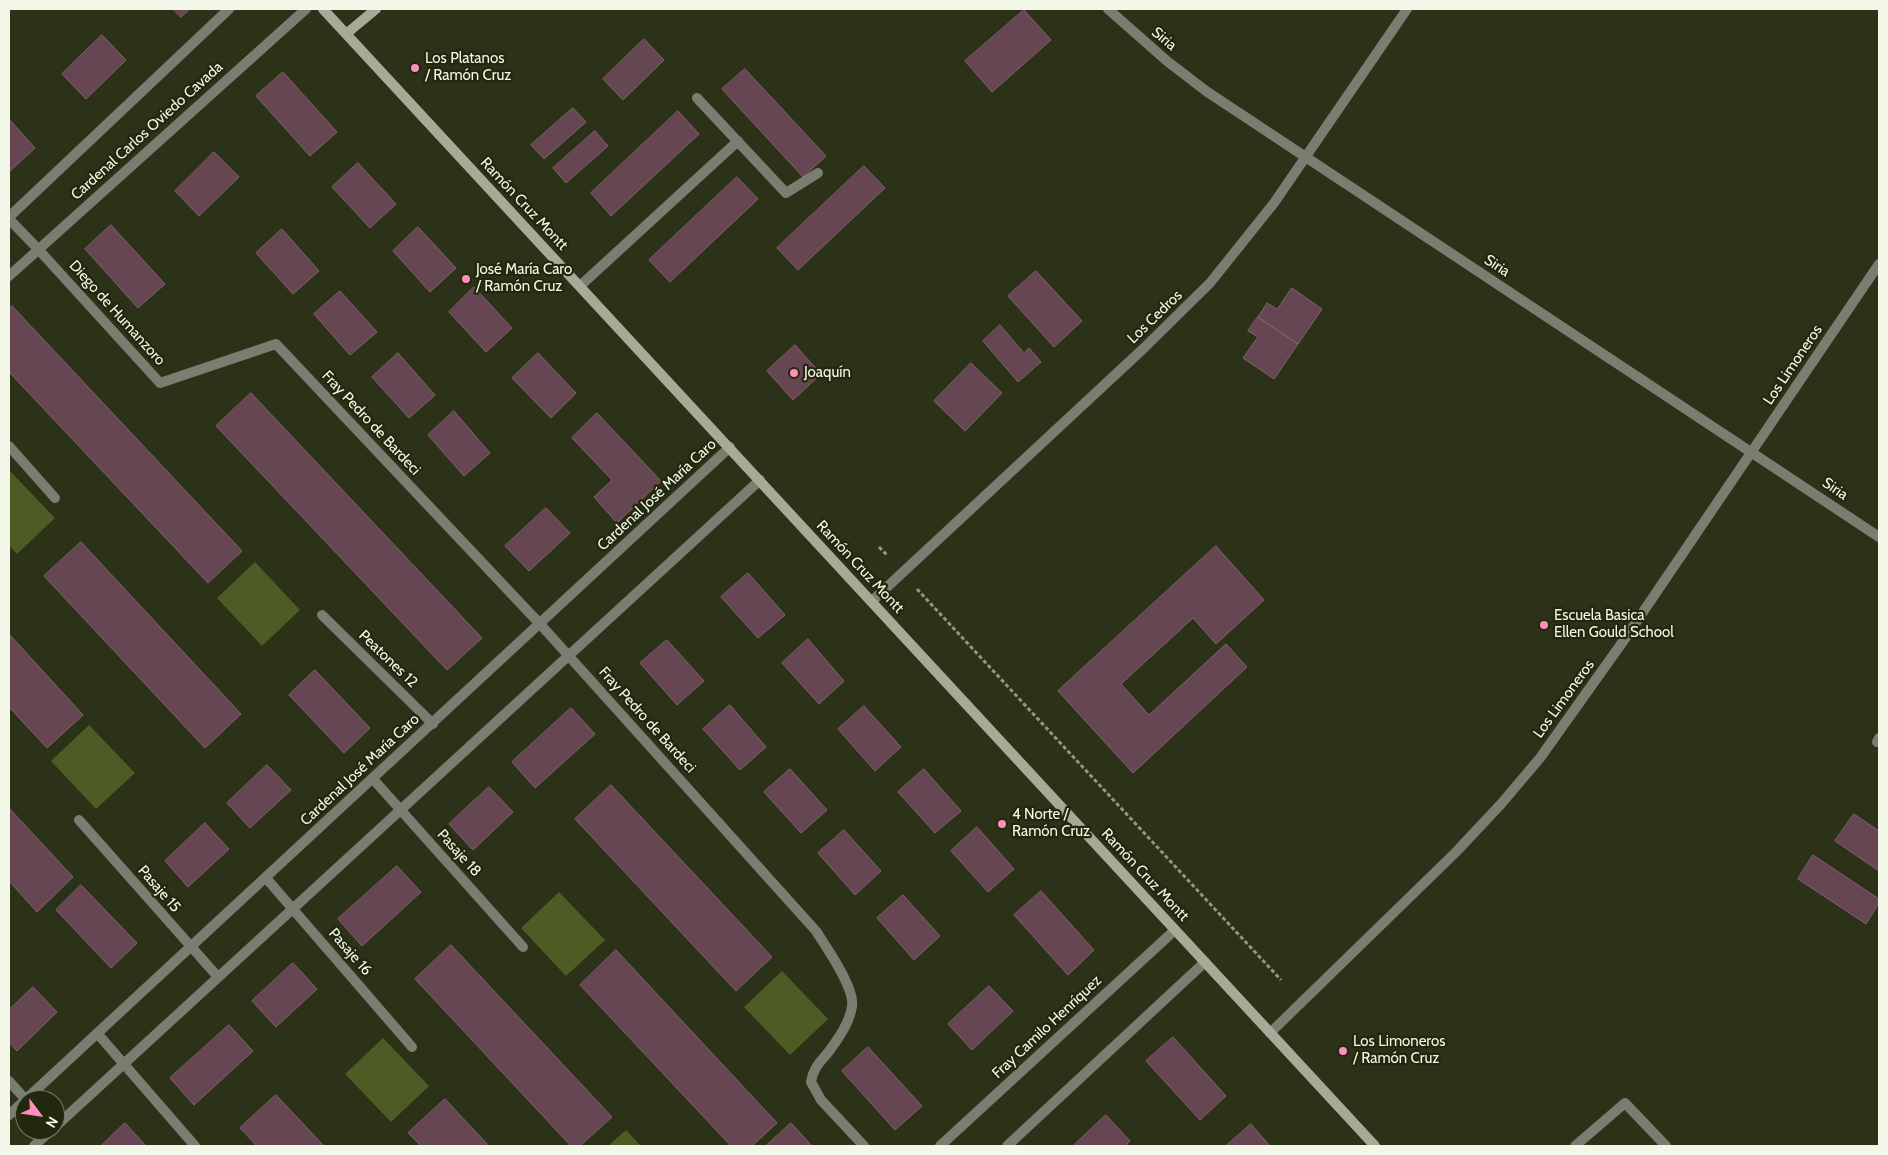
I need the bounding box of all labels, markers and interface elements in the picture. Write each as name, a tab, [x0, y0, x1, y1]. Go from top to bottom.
street label: Siria	[1148, 23, 1180, 55]
place label: Los Platanos / Ramón Cruz	[425, 50, 511, 85]
street label: Cardenal Carlos Oviedo Cavada	[67, 58, 227, 204]
marker: Los Platanos / Ramón Cruz	[409, 62, 421, 74]
street label: Ramón Cruz Montt	[476, 154, 572, 254]
street label: Siria	[1481, 251, 1513, 281]
street label: Diego de Humanzoro	[65, 257, 169, 369]
place label: José María Caro / Ramón Cruz	[476, 261, 572, 296]
marker: José María Caro / Ramón Cruz	[460, 273, 472, 285]
street label: Los Cedros	[1124, 286, 1186, 348]
street label: Los Limoneros	[1760, 322, 1826, 408]
place label: Joaquín	[804, 364, 851, 382]
street label: Fray Pedro de Bardeci	[318, 367, 424, 479]
marker: Joaquín	[788, 367, 800, 379]
street label: Cardenal José María Caro	[594, 435, 720, 555]
street label: Siria	[1819, 474, 1851, 504]
street label: Ramón Cruz Montt	[812, 517, 908, 617]
place label: Escuela Basica Ellen Gould School	[1554, 607, 1674, 642]
marker: Escuela Basica Ellen Gould School	[1538, 619, 1550, 631]
street label: Peatones 12	[355, 627, 421, 691]
street label: Los Limoneros	[1530, 656, 1598, 742]
street label: Fray Pedro de Bardeci	[595, 663, 699, 777]
street label: Cardenal José María Caro	[297, 710, 423, 830]
place label: 4 Norte / Ramón Cruz	[1012, 806, 1090, 841]
marker: 4 Norte / Ramón Cruz	[996, 818, 1008, 830]
street label: Ramón Cruz Montt	[1097, 825, 1193, 925]
street label: Pasaje 18	[433, 826, 485, 880]
street label: Pasaje 15	[134, 862, 184, 916]
street label: Pasaje 16	[325, 925, 375, 979]
street label: Fray Camilo Henríquez	[989, 972, 1105, 1082]
place label: Los Limoneros / Ramón Cruz	[1353, 1033, 1445, 1068]
marker: Los Limoneros / Ramón Cruz	[1337, 1045, 1349, 1057]
north arrow	[15, 1090, 65, 1140]
text: N	[42, 1113, 62, 1131]

